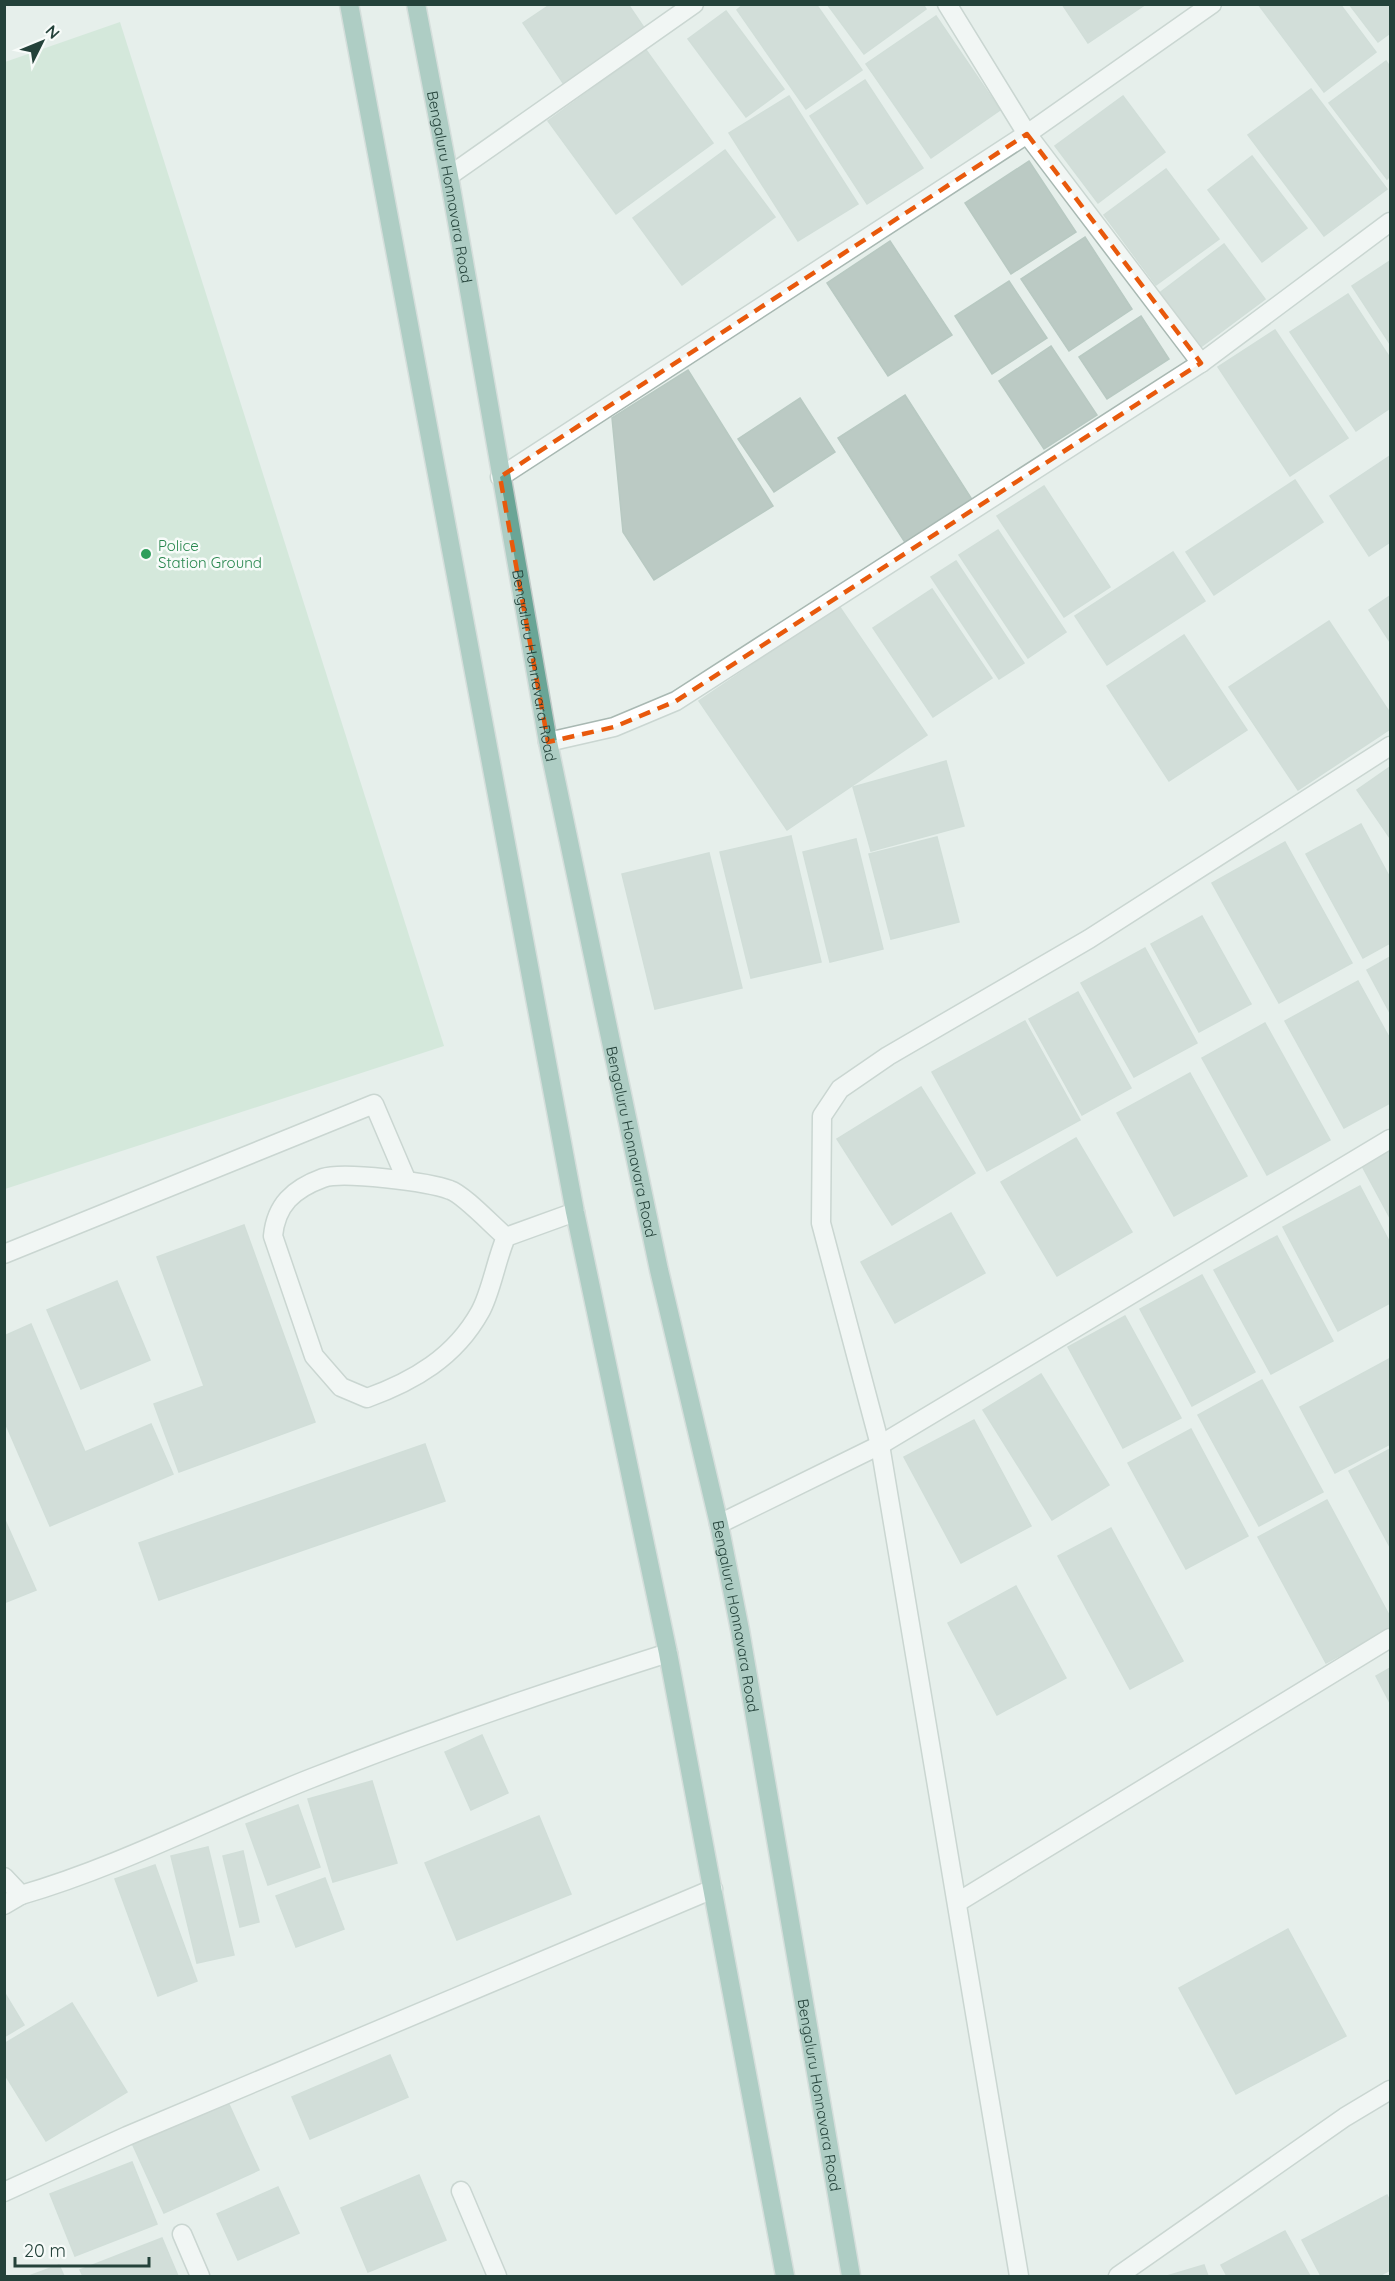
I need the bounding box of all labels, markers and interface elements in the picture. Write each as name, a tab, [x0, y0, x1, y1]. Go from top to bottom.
north arrow	[12, 12, 72, 72]
text: N	[42, 21, 64, 43]
street label: Bengaluru Honnavara Road	[423, 89, 477, 284]
place label: Police Station Ground	[158, 536, 262, 572]
marker: Police Station Ground	[139, 547, 153, 561]
street label: Bengaluru Honnavara Road	[508, 568, 561, 763]
street label: Bengaluru Honnavara Road	[603, 1044, 661, 1239]
street label: Bengaluru Honnavara Road	[709, 1519, 763, 1714]
street label: Bengaluru Honnavara Road	[794, 1997, 846, 2193]
scale bar	[15, 2230, 148, 2268]
text: 20 m	[24, 2239, 66, 2262]

